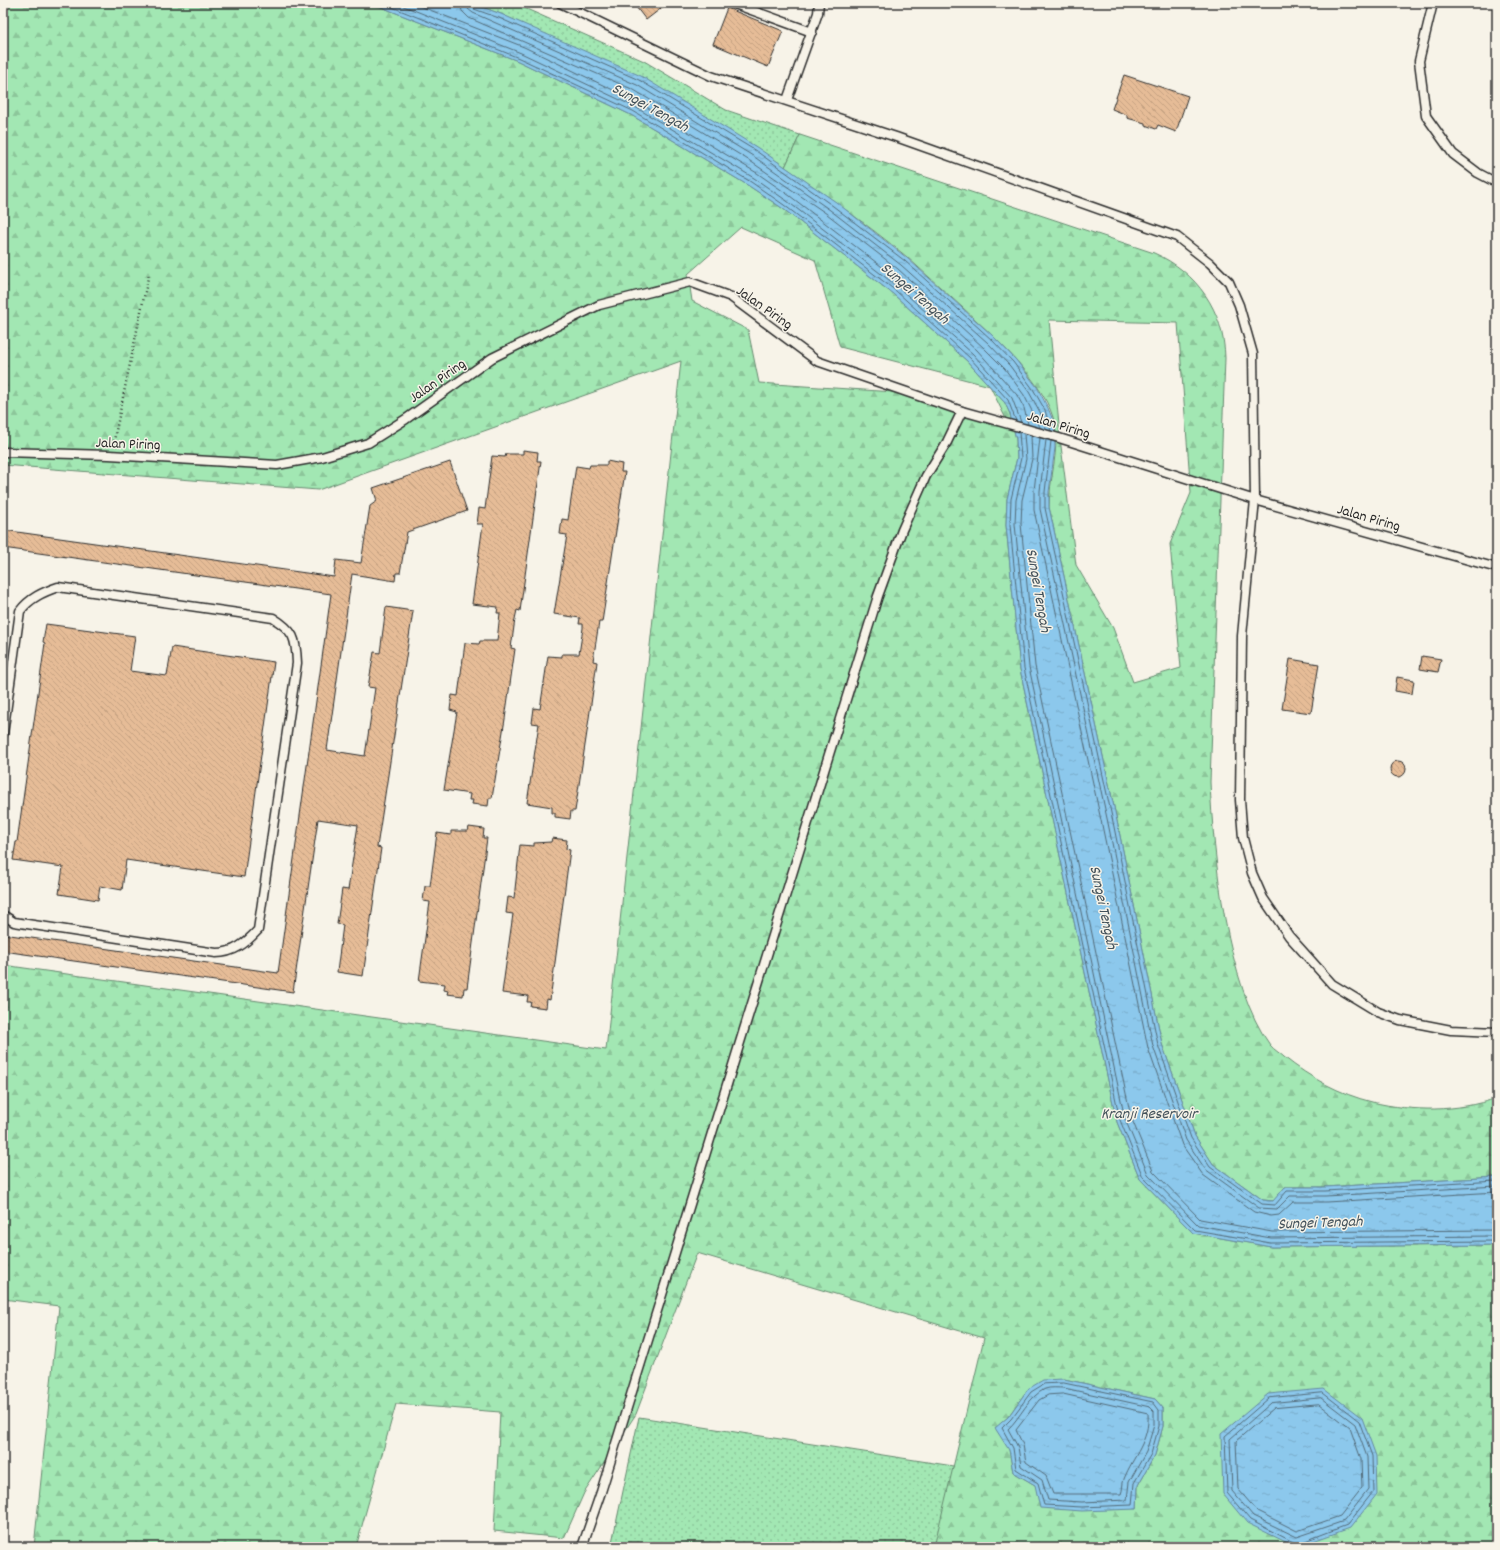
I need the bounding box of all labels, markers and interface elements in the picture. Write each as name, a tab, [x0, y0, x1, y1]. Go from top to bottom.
water label: Sungei Tengah	[607, 78, 693, 139]
water label: Sungei Tengah	[875, 257, 954, 331]
street label: Jalan Piring	[731, 281, 797, 336]
street label: Jalan Piring	[405, 354, 471, 409]
street label: Jalan Piring	[1024, 406, 1093, 446]
street label: Jalan Piring	[95, 433, 161, 457]
street label: Jalan Piring	[1334, 499, 1403, 538]
water label: Sungei Tengah	[1019, 547, 1056, 635]
water label: Sungei Tengah	[1083, 864, 1123, 952]
water label: Kranji Reservoir	[1101, 1103, 1199, 1126]
water label: Sungei Tengah	[1277, 1211, 1363, 1236]

